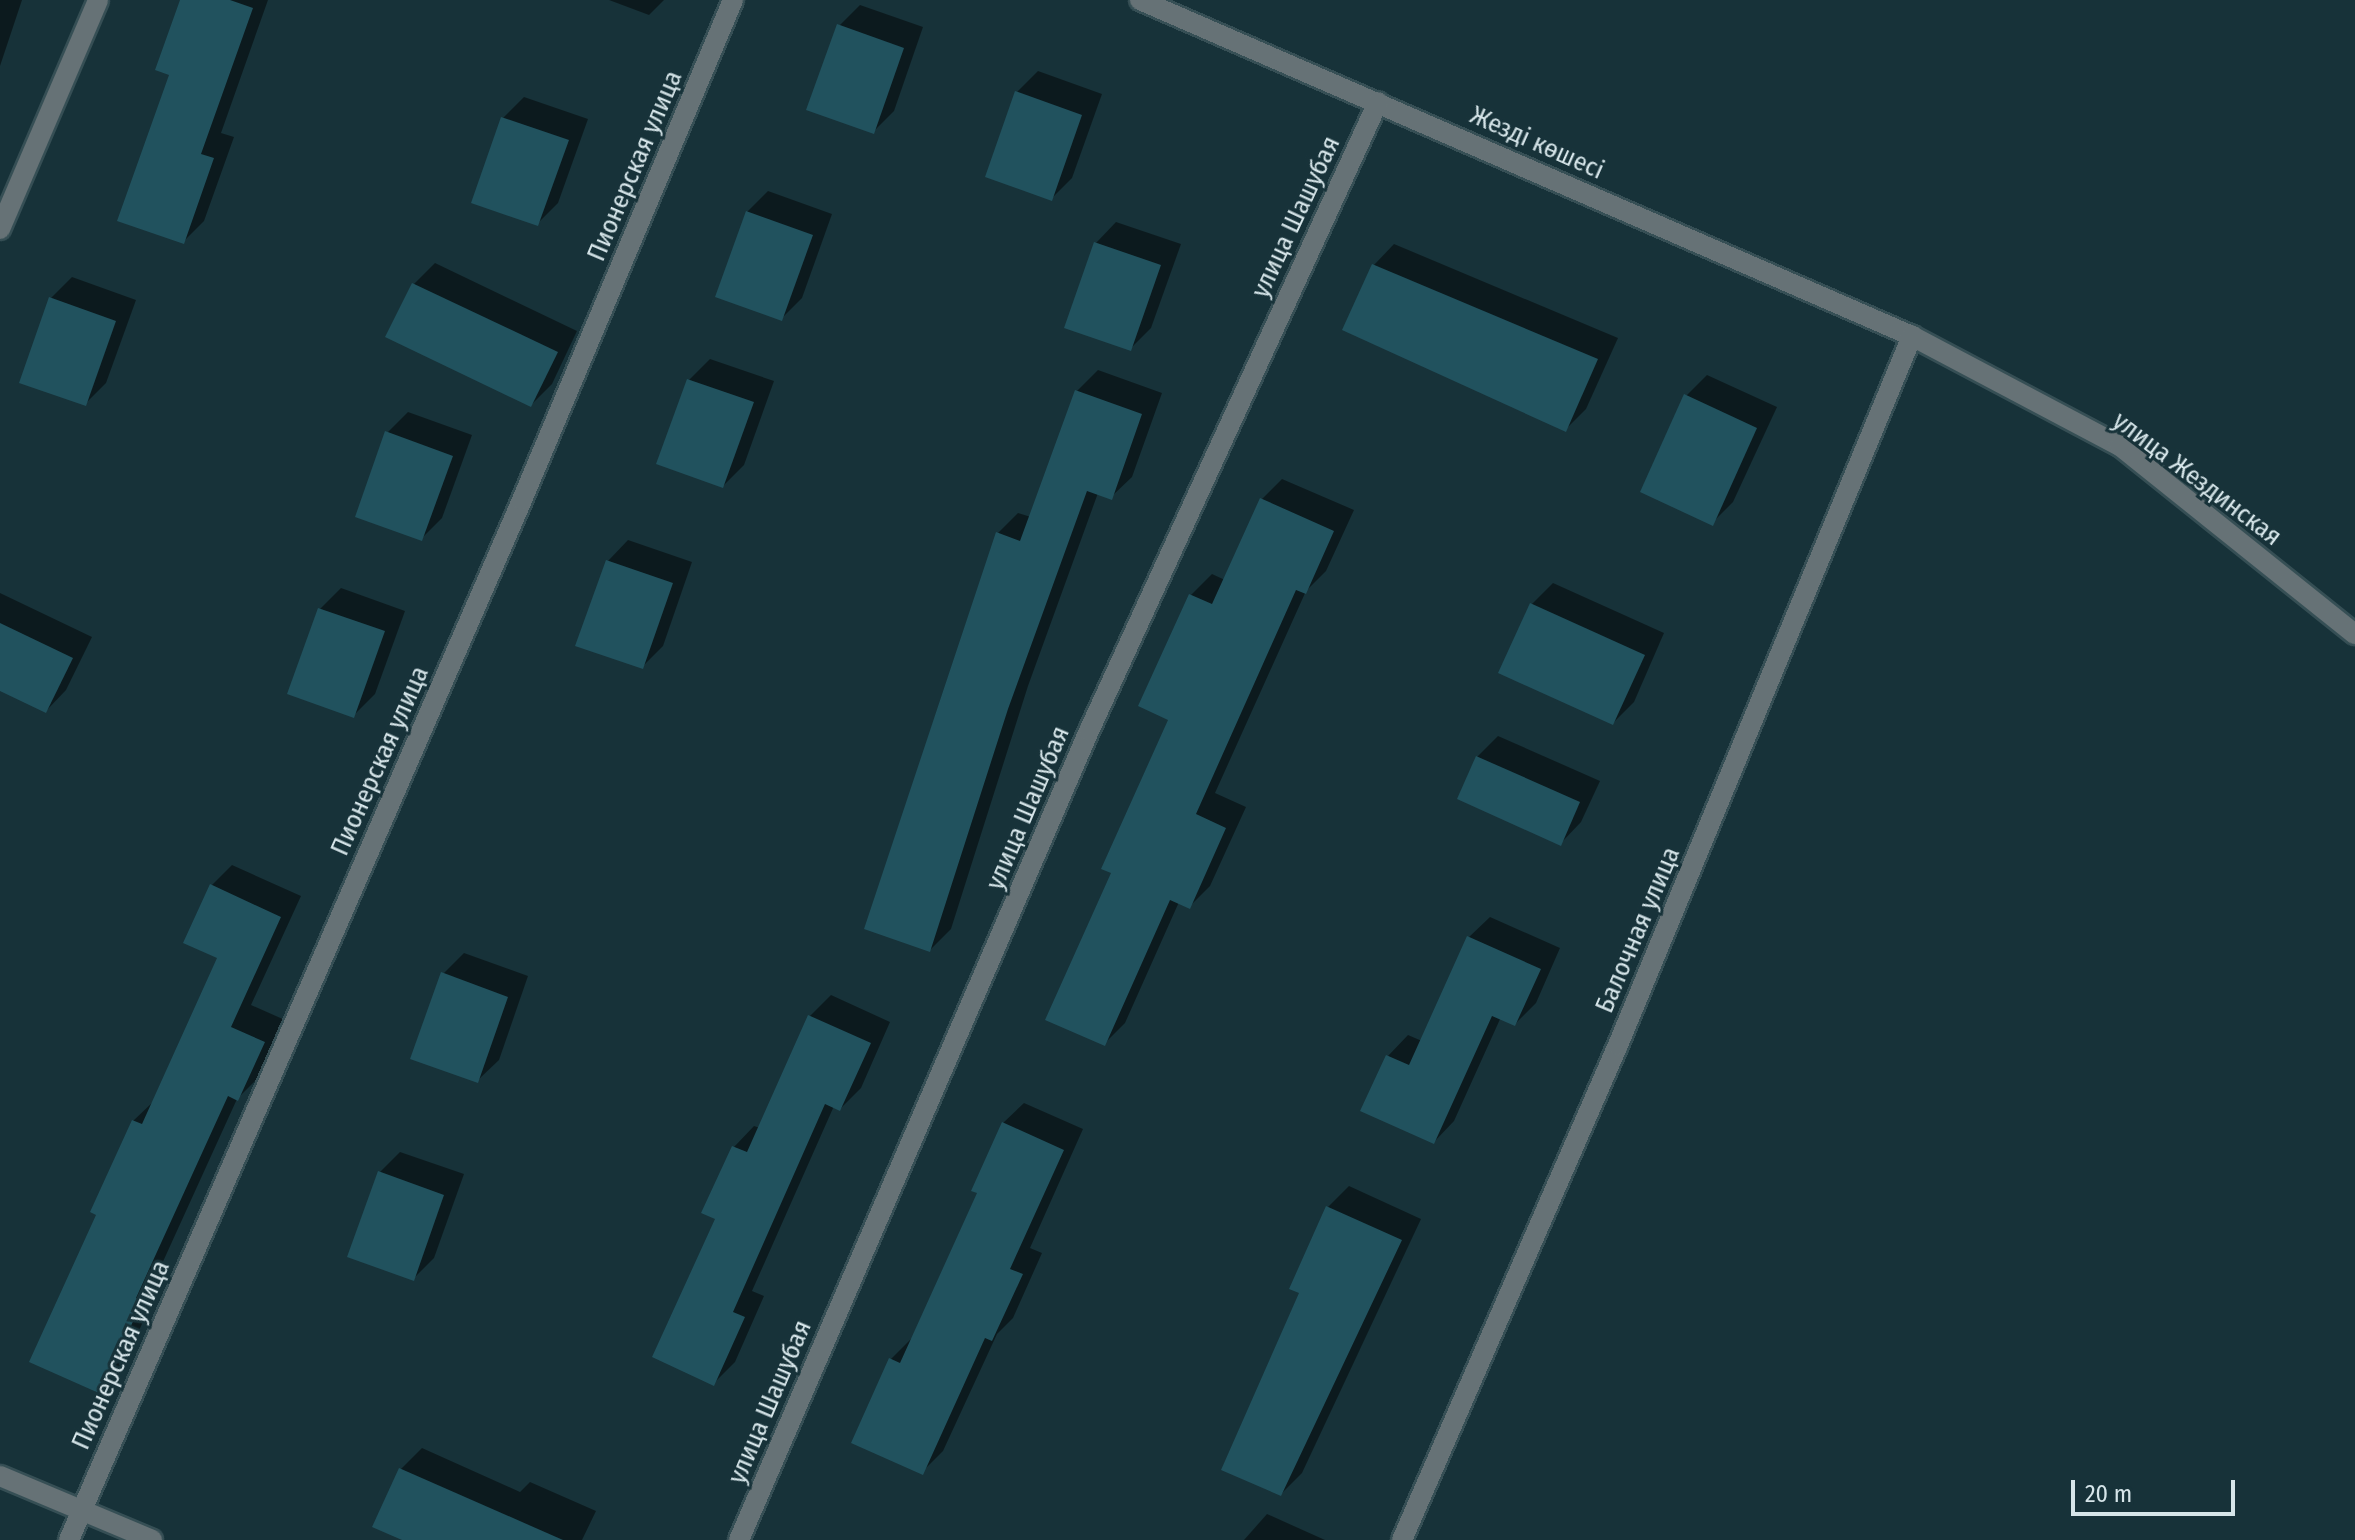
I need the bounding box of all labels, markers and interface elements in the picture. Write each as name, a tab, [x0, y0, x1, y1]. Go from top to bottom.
street label: Пионерская улица	[581, 66, 689, 266]
street label: Жезді көшесі	[1465, 100, 1609, 186]
street label: улица Шашубая	[1245, 131, 1347, 303]
street label: улица Жездинская	[2106, 405, 2288, 553]
street label: Пионерская улица	[324, 662, 436, 860]
street label: улица Шашубая	[980, 722, 1076, 894]
street label: Балочная улица	[1589, 842, 1687, 1018]
street label: Пионерская улица	[65, 1256, 177, 1454]
street label: улица Шашубая	[722, 1316, 818, 1488]
scale bar	[2075, 1464, 2239, 1514]
text: 20 m	[2085, 1480, 2132, 1508]

